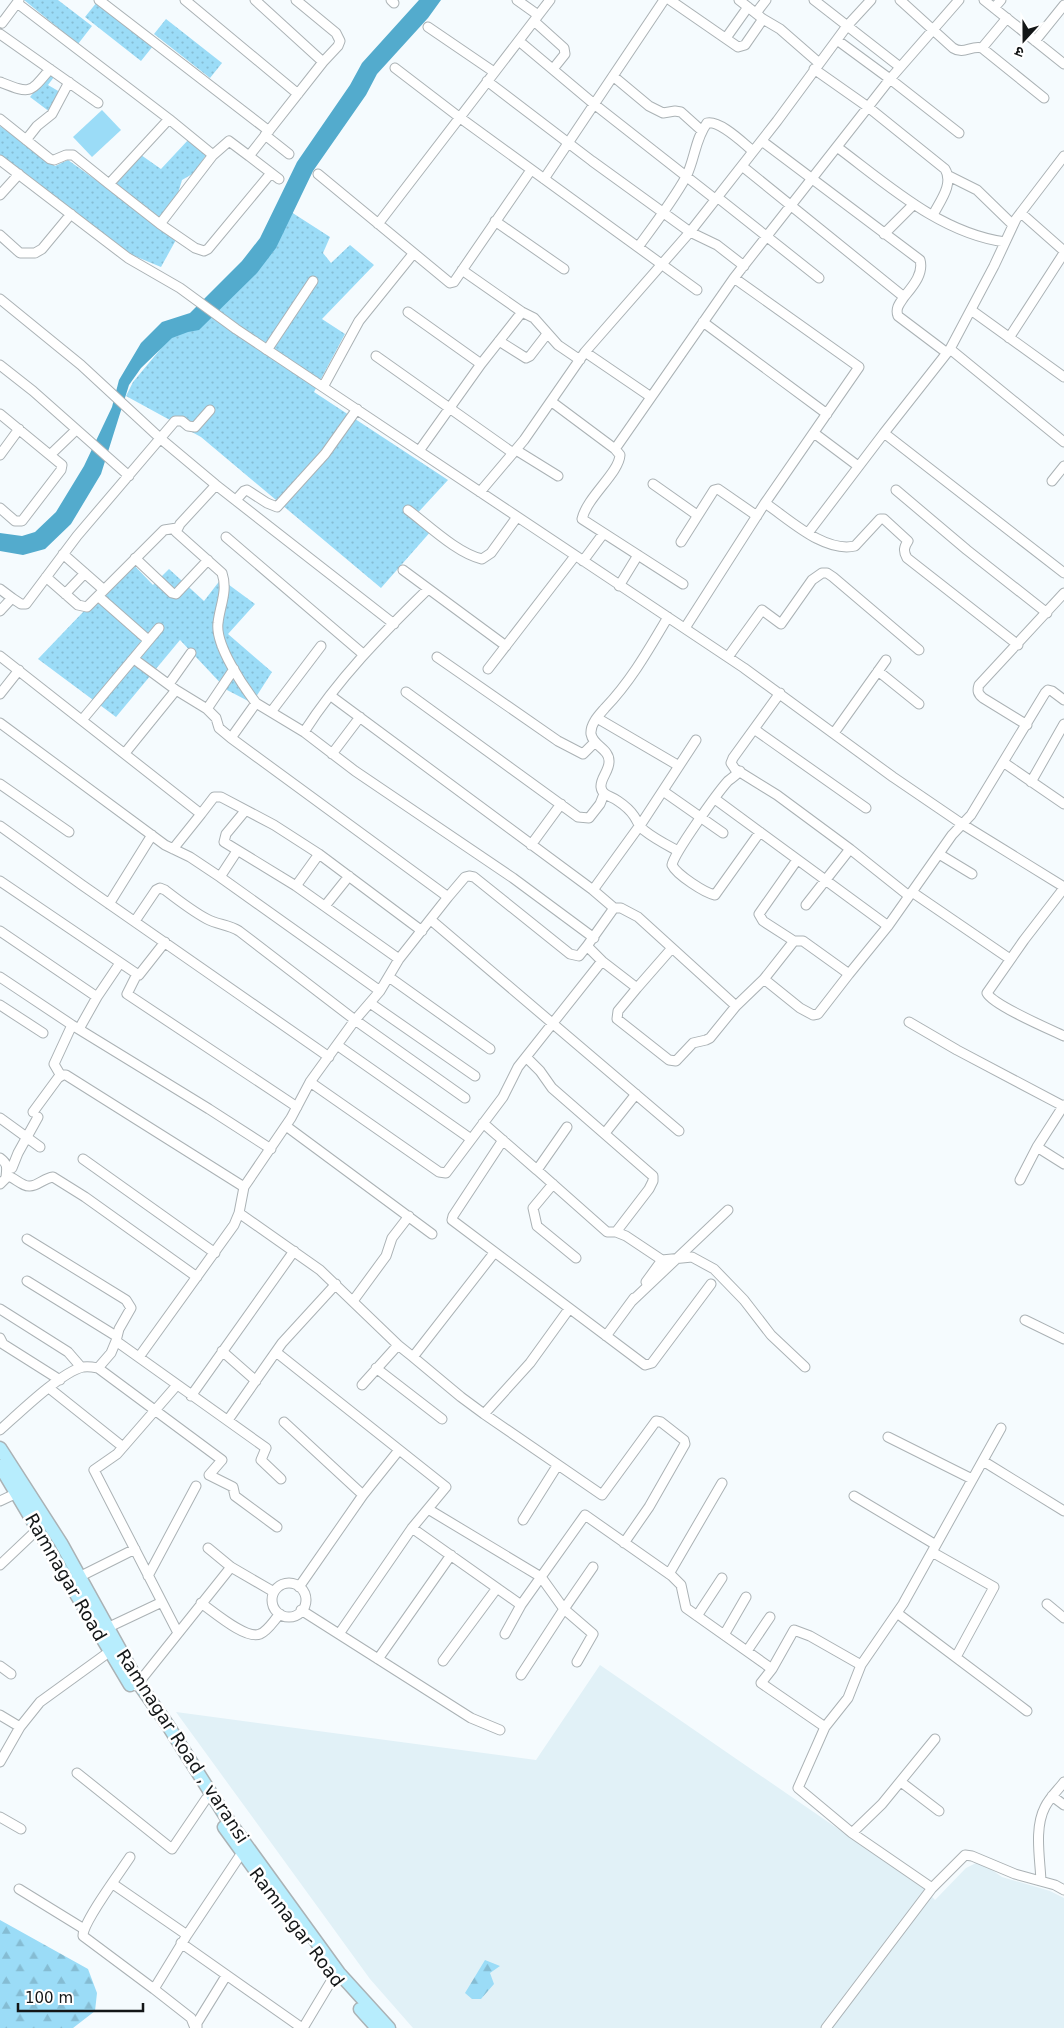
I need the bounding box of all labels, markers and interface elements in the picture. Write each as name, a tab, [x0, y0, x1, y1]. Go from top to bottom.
north arrow	[999, 15, 1049, 65]
text: उ	[1012, 43, 1026, 61]
street label: Ramnagar Road	[21, 1509, 111, 1645]
street label: Ramnagar Road , varansi	[112, 1645, 254, 1847]
street label: Ramnagar Road	[245, 1863, 349, 1991]
scale bar	[18, 1980, 142, 2012]
text: 100 m	[25, 1989, 73, 2007]

